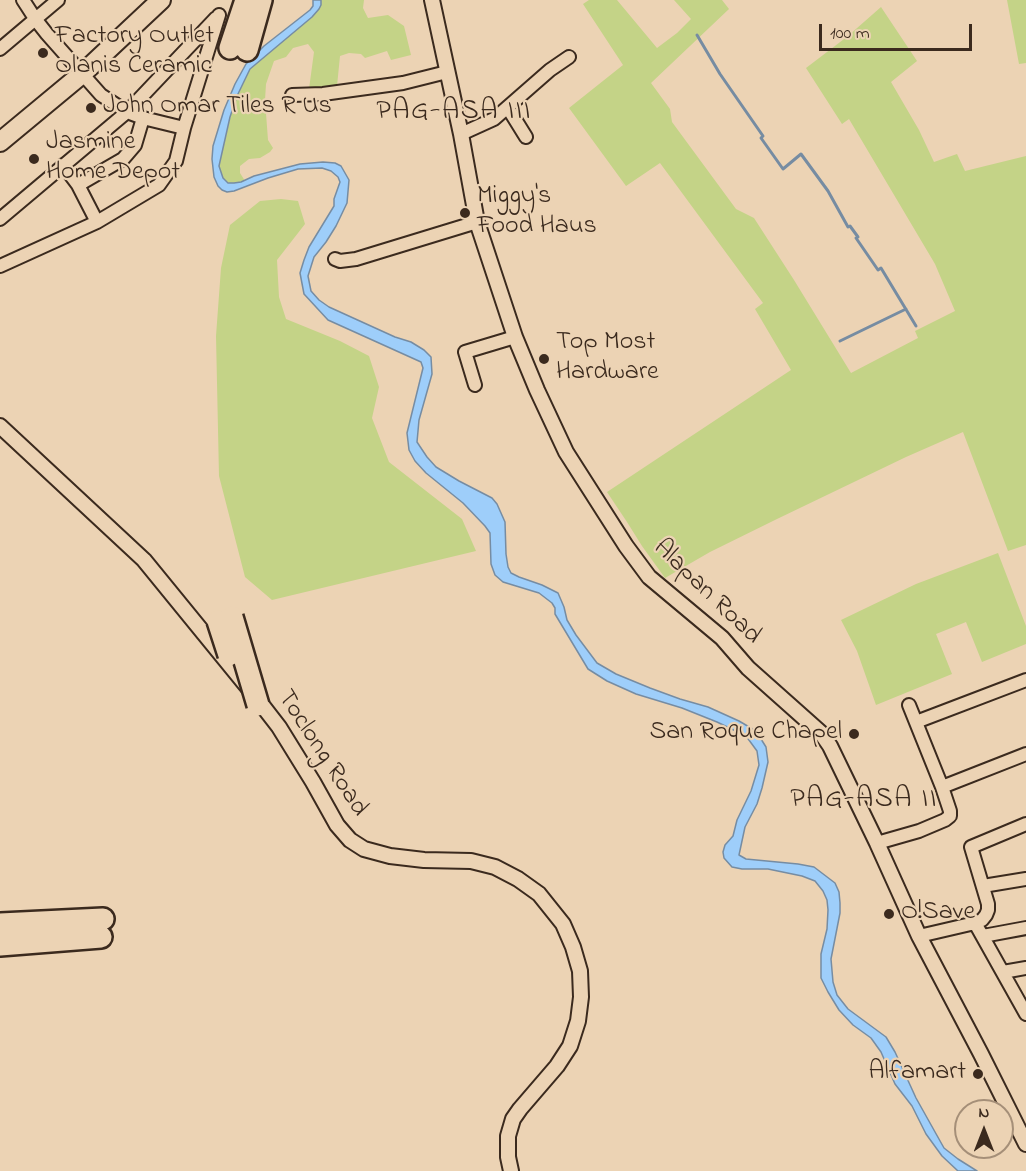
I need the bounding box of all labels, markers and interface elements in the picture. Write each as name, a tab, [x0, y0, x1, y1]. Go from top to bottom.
scale bar	[822, 12, 975, 50]
text: 100 m	[830, 21, 870, 47]
place label: Factory Outlet Olanis Ceramic	[55, 22, 214, 83]
marker: Factory Outlet Olanis Ceramic	[36, 46, 50, 60]
place label: John Omar Tiles R Us	[103, 92, 332, 124]
district label: PAG-ASA III	[376, 96, 532, 130]
marker: John Omar Tiles R Us	[84, 101, 98, 115]
place label: Jasmine Home Depot	[46, 128, 180, 190]
marker: Jasmine Home Depot	[27, 152, 41, 166]
place label: Miggy's Food Haus	[477, 182, 597, 243]
marker: Miggy's Food Haus	[458, 206, 472, 220]
place label: Top Most Hardware	[556, 328, 659, 390]
marker: Top Most Hardware	[537, 352, 551, 366]
street label: Alapan Road	[645, 534, 767, 652]
street label: Toclong Road	[269, 685, 373, 823]
place label: San Roque Chapel	[649, 718, 842, 750]
marker: San Roque Chapel	[847, 727, 861, 741]
district label: PAG-ASA II	[790, 784, 938, 818]
place label: O!Save	[901, 898, 975, 930]
marker: O!Save	[882, 907, 896, 921]
place label: Alfamart	[869, 1058, 966, 1090]
marker: Alfamart	[971, 1067, 985, 1081]
north arrow	[954, 1099, 1014, 1159]
text: N	[979, 1101, 989, 1125]

